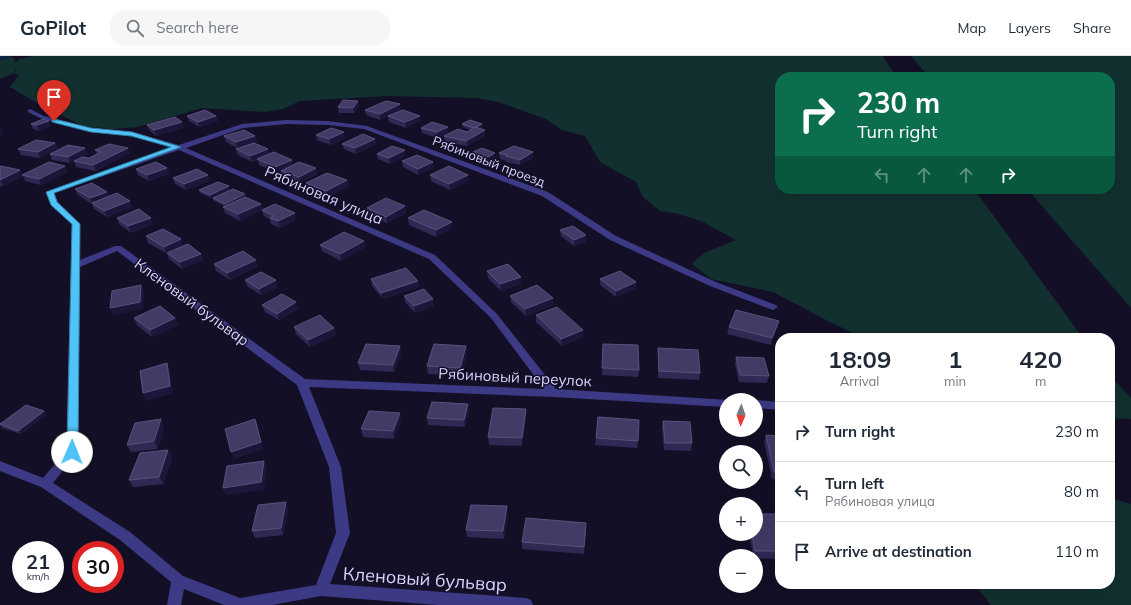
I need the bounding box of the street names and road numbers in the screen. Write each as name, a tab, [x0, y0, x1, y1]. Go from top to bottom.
street label: Рябиновый проезд	[430, 132, 548, 190]
street label: Рябиновая улица	[262, 161, 386, 229]
street label: Кленовый бульвар	[131, 254, 253, 350]
street label: Рябиновый переулок	[438, 363, 593, 391]
street label: Кленовый бульвар	[342, 562, 508, 596]

